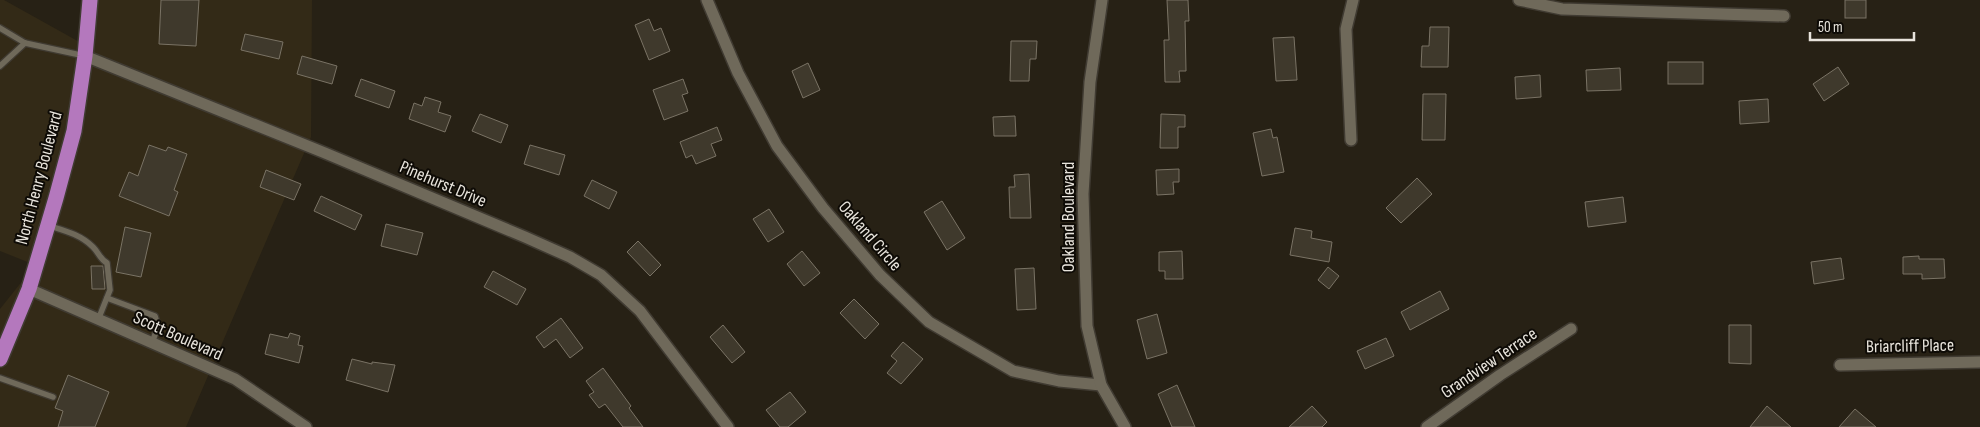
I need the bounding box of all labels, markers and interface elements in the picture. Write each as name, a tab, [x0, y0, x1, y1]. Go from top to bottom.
scale bar	[1810, 10, 1914, 42]
text: 50 m	[1818, 18, 1843, 37]
street label: North Henry Boulevard	[11, 109, 67, 247]
street label: Pinehurst Drive	[396, 156, 490, 212]
street label: Oakland Boulevard	[1058, 162, 1079, 272]
street label: Oakland Circle	[834, 197, 906, 275]
street label: Scott Boulevard	[130, 307, 226, 365]
street label: Grandview Terrace	[1437, 323, 1541, 403]
street label: Briarcliff Place	[1866, 335, 1954, 357]

